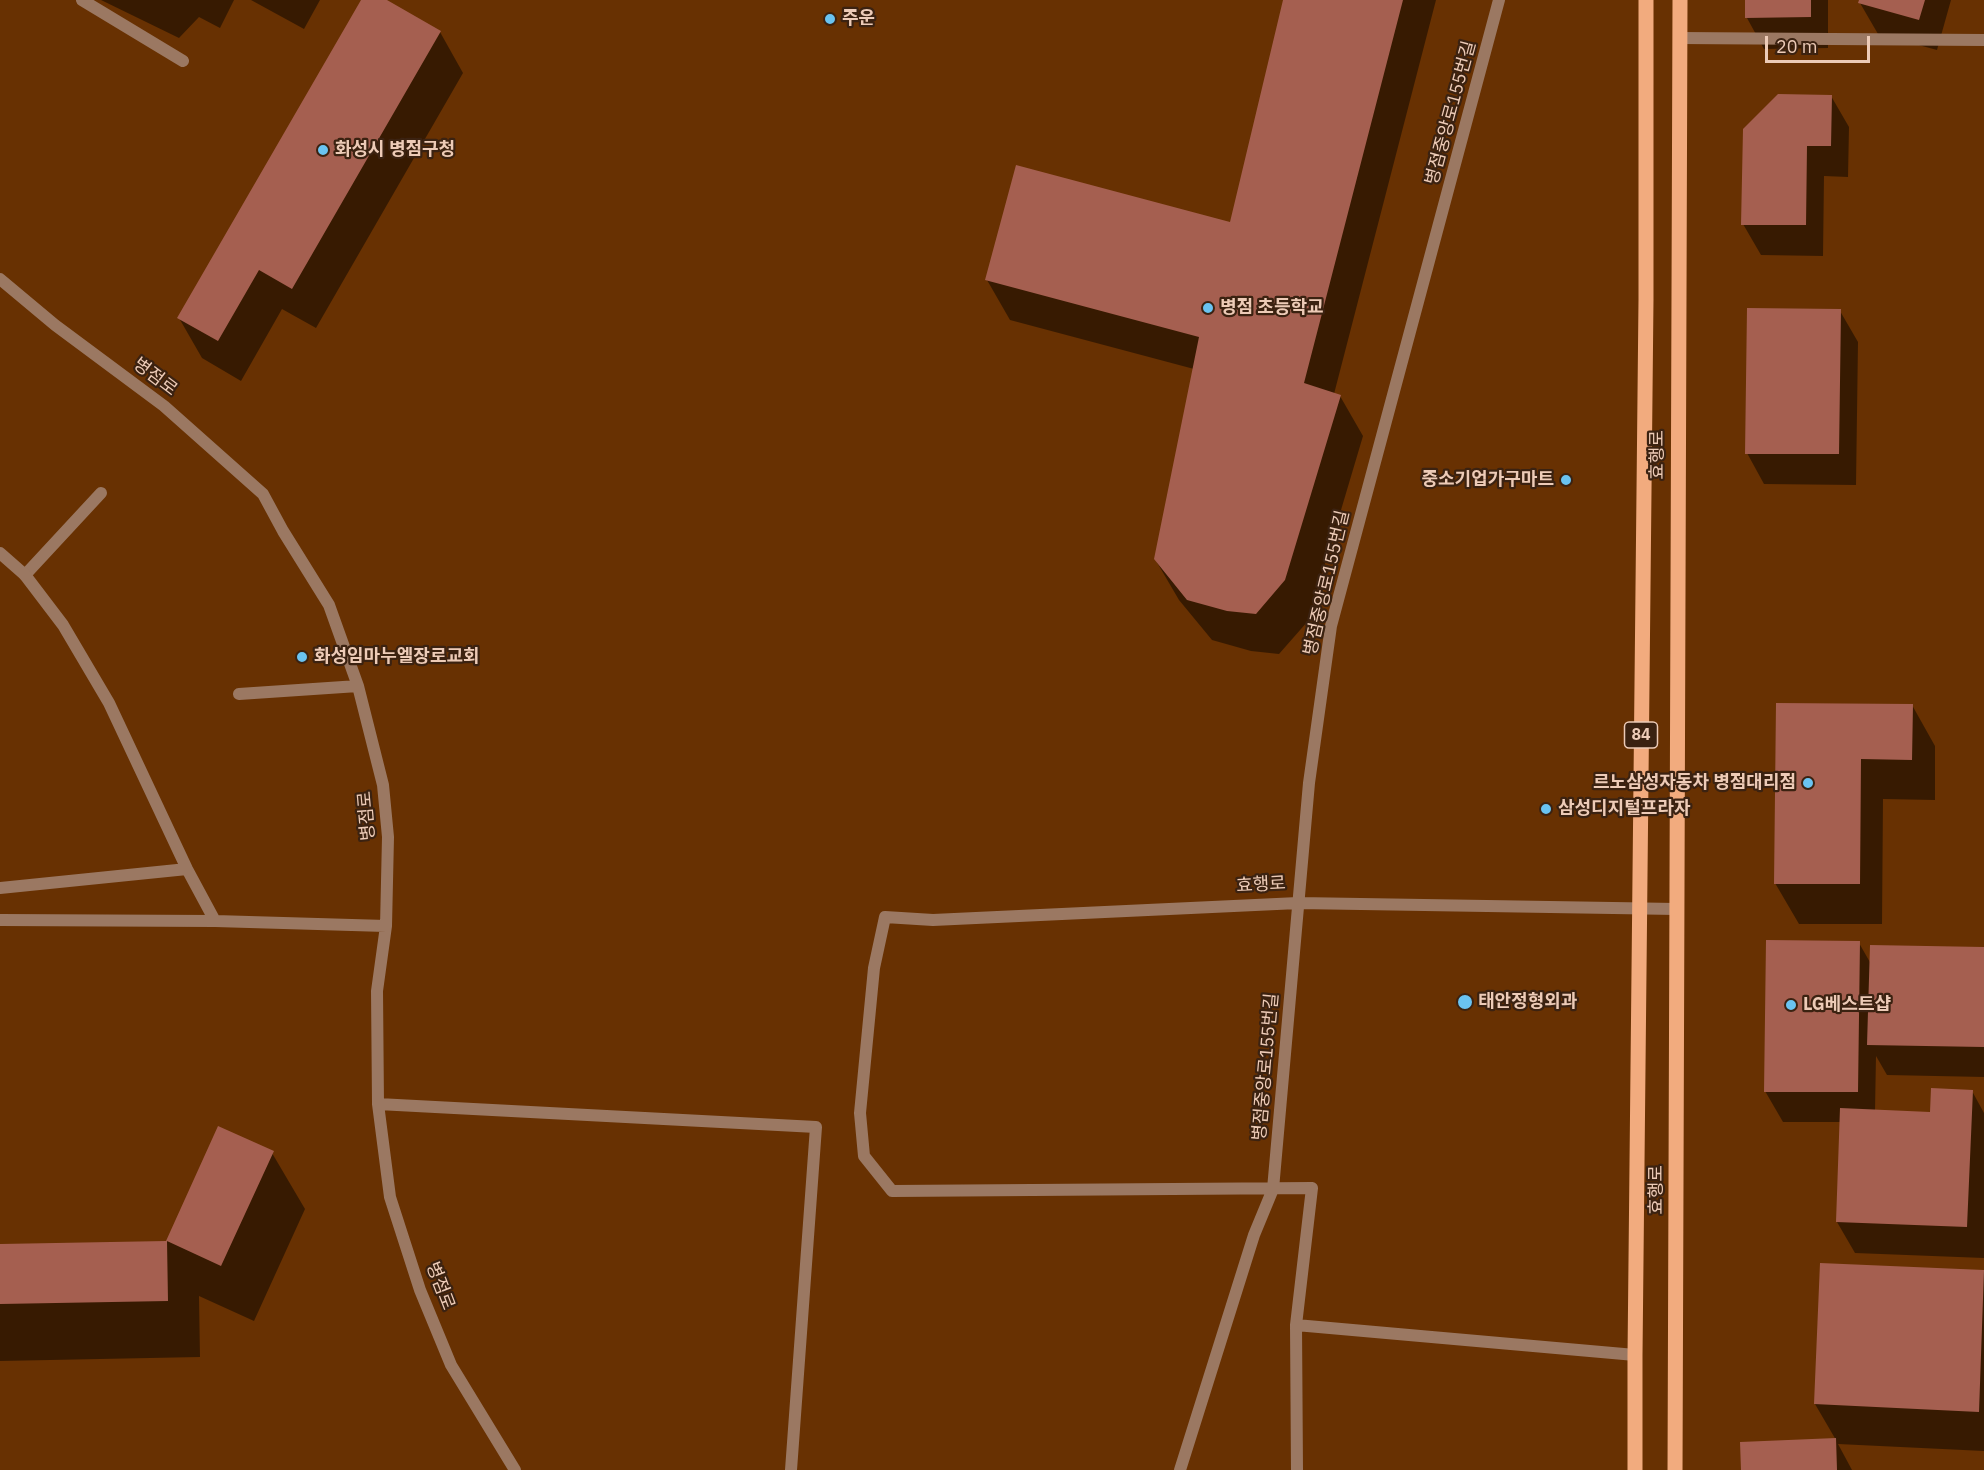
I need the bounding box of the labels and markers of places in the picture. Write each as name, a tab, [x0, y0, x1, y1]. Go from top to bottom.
place label: 주운	[842, 8, 875, 30]
marker: 주운	[823, 12, 837, 26]
place label: 화성시 병점구청	[335, 139, 455, 161]
marker: 화성시 병점구청	[316, 143, 330, 157]
place label: 병점 초등학교	[1220, 297, 1324, 319]
marker: 병점 초등학교	[1201, 301, 1215, 315]
place label: 중소기업가구마트	[1422, 469, 1554, 491]
marker: 중소기업가구마트	[1559, 473, 1573, 487]
place label: 화성임마누엘장로교회	[314, 646, 480, 668]
marker: 화성임마누엘장로교회	[295, 650, 309, 664]
place label: 르노삼성자동차 병점대리점	[1593, 772, 1796, 794]
marker: 르노삼성자동차 병점대리점	[1801, 776, 1815, 790]
place label: 삼성디지털프라자	[1558, 798, 1690, 820]
marker: 삼성디지털프라자	[1539, 802, 1553, 816]
place label: 태안정형외과	[1478, 991, 1577, 1013]
marker: 태안정형외과	[1456, 993, 1474, 1011]
place label: LG베스트샵	[1803, 994, 1891, 1016]
marker: LG베스트샵	[1784, 998, 1798, 1012]

